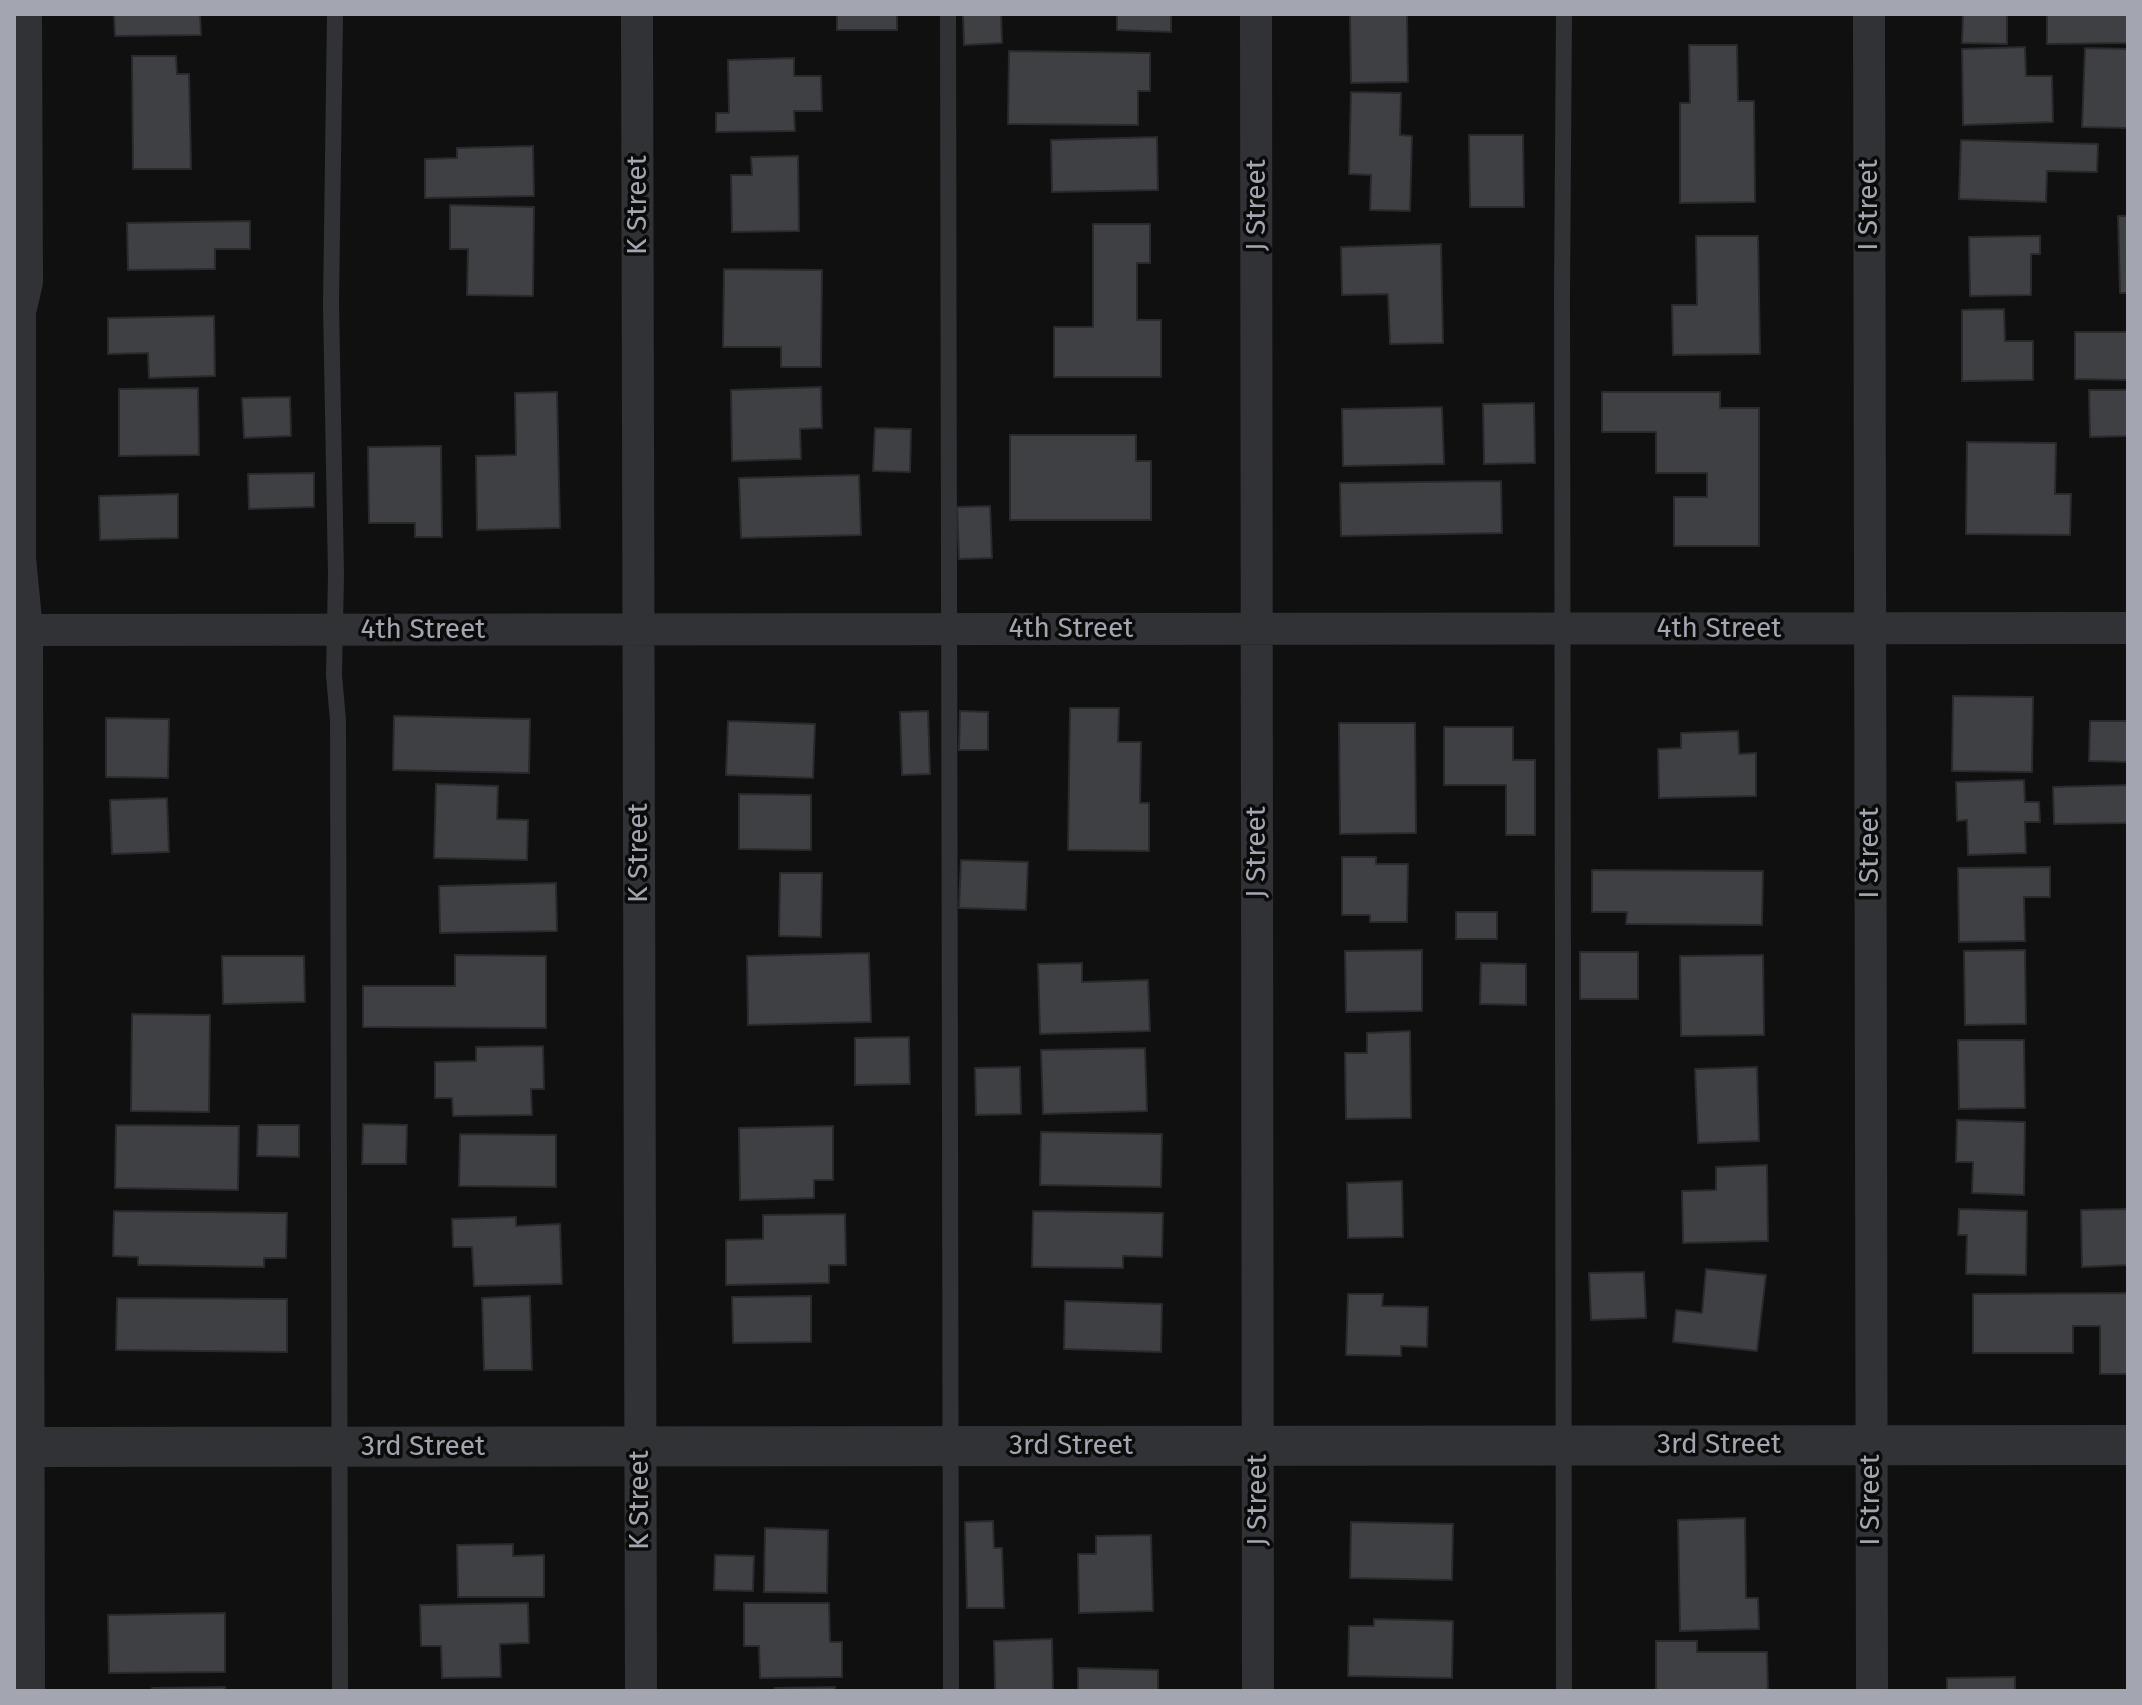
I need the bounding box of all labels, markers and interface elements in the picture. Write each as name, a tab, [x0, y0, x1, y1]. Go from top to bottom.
street label: K Street	[621, 155, 655, 255]
street label: J Street	[1240, 159, 1274, 251]
street label: I Street	[1852, 159, 1886, 251]
street label: 4th Street	[1009, 612, 1133, 646]
street label: 4th Street	[1657, 612, 1781, 646]
street label: 4th Street	[361, 613, 485, 647]
street label: K Street	[622, 803, 656, 903]
street label: J Street	[1240, 806, 1274, 898]
street label: I Street	[1853, 807, 1887, 899]
street label: 3rd Street	[1657, 1428, 1781, 1462]
street label: 3rd Street	[1009, 1429, 1133, 1463]
street label: 3rd Street	[361, 1430, 485, 1464]
street label: K Street	[623, 1450, 657, 1550]
street label: J Street	[1241, 1454, 1275, 1546]
street label: I Street	[1854, 1454, 1888, 1546]

